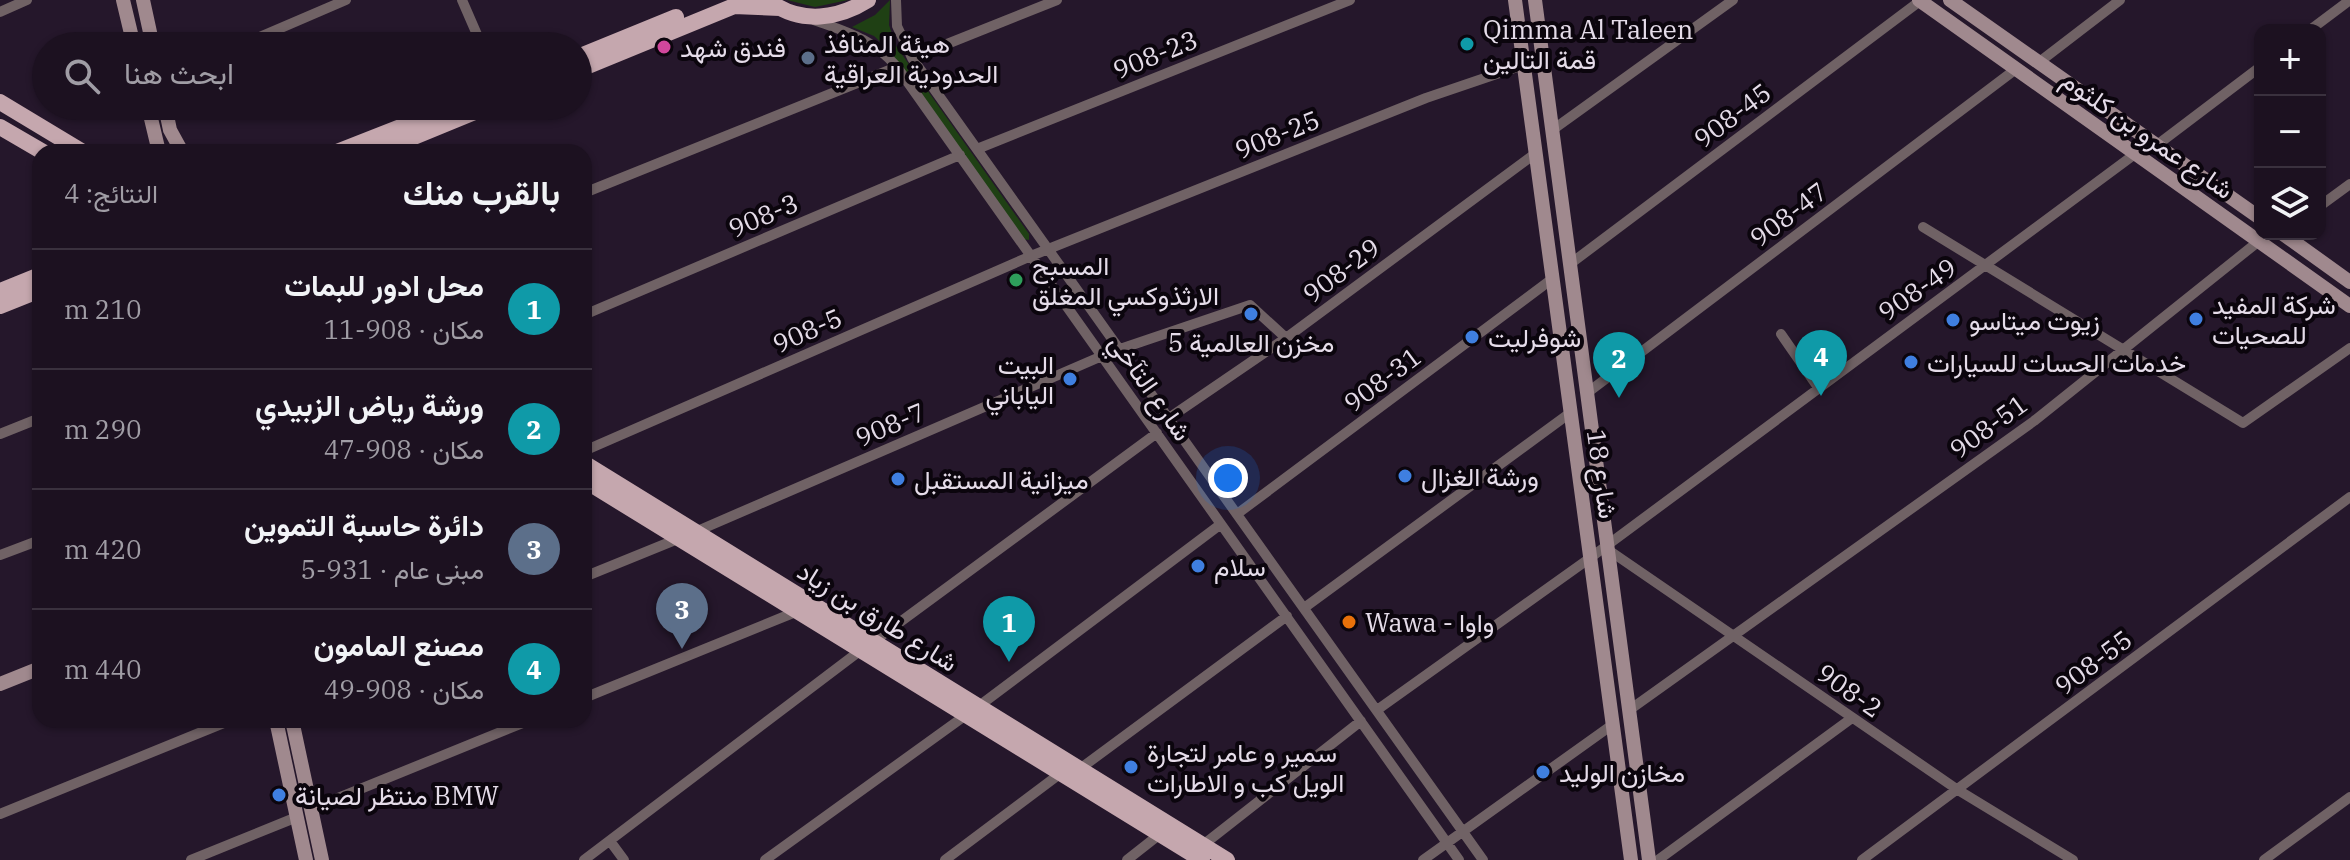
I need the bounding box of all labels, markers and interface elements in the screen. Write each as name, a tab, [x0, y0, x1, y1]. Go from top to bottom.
place label: Qimma Al Taleen قمة التالين	[1483, 12, 1693, 76]
street label: 908-23	[1108, 22, 1202, 86]
map controls	[2254, 24, 2326, 240]
button: +	[2254, 24, 2326, 96]
place label: هيئة المنافذ الحدودية العراقية	[824, 26, 998, 90]
place label: فندق شهد	[680, 30, 786, 64]
search box	[32, 32, 592, 120]
marker: Qimma Al Taleen قمة التالين	[1458, 35, 1476, 53]
marker: فندق شهد	[655, 38, 673, 56]
marker: هيئة المنافذ الحدودية العراقية	[799, 49, 817, 67]
text: ابحث هنا	[124, 53, 234, 92]
icon: search	[60, 54, 104, 98]
street label: شارع عمرو بن كلثوم	[2054, 62, 2241, 208]
street label: 908-45	[1687, 75, 1777, 155]
button: −	[2254, 96, 2326, 168]
street label: 908-25	[1230, 102, 1324, 166]
button: layers	[2254, 168, 2326, 240]
text: بالقرب منك	[403, 170, 560, 214]
street label: 908-47	[1743, 174, 1833, 254]
text: النتائج: 4	[64, 176, 158, 210]
street label: 908-3	[723, 185, 803, 245]
street label: 908-29	[1296, 230, 1386, 310]
place label: المسبح الارثذوكسي المغلق	[1032, 248, 1219, 317]
street label: 908-49	[1871, 250, 1963, 328]
text: محل ادور للبمات	[284, 265, 484, 304]
marker: المسبح الارثذوكسي المغلق	[1007, 271, 1025, 289]
place label: شركة المفيد للصحيات	[2212, 287, 2336, 351]
text: 210 m	[64, 292, 142, 326]
text: 1	[526, 292, 542, 326]
street label: 908-5	[767, 300, 847, 360]
place label: زيوت ميتاسو	[1969, 303, 2100, 337]
marker: مخزن العالمية 5	[1242, 305, 1260, 323]
marker: شركة المفيد للصحيات	[2187, 310, 2205, 328]
marker: زيوت ميتاسو	[1944, 311, 1962, 329]
text: مكان · 908-11	[324, 312, 484, 346]
place label: شوفرليت	[1488, 320, 1581, 354]
place label: مخزن العالمية 5	[1168, 325, 1334, 359]
street label: شارع التآخي	[1098, 327, 1200, 450]
marker: شوفرليت	[1463, 328, 1481, 346]
pin: 4	[1795, 330, 1847, 396]
pin: 2	[1593, 332, 1645, 398]
street label: 908-31	[1337, 339, 1427, 419]
place label: خدمات الحسات للسيارات	[1927, 345, 2186, 379]
place label: البيت الياباني	[985, 347, 1054, 416]
marker: خدمات الحسات للسيارات	[1902, 353, 1920, 371]
marker: البيت الياباني	[1061, 370, 1079, 388]
text: ورشة رياض الزبيدي	[255, 385, 484, 424]
street label: 908-51	[1942, 386, 2034, 466]
street label: 908-7	[850, 394, 930, 454]
text: 290 m	[64, 412, 142, 446]
text: 2	[526, 412, 542, 446]
street label: شارع 18	[1578, 427, 1626, 521]
text: مكان · 908-47	[324, 432, 484, 466]
your location	[1208, 458, 1248, 498]
place label: ورشة الغزال	[1421, 459, 1539, 493]
place label: ميزانية المستقبل	[914, 462, 1089, 496]
marker: ورشة الغزال	[1396, 467, 1414, 485]
marker: ميزانية المستقبل	[889, 470, 907, 488]
text: دائرة حاسبة التموين	[244, 505, 484, 544]
text: 420 m	[64, 532, 142, 566]
text: 3	[526, 532, 542, 566]
place label: سلام	[1214, 549, 1266, 584]
text: مبنى عام · 931-5	[301, 552, 484, 586]
street label: شارع طارق بن زياد	[790, 553, 965, 681]
marker: سلام	[1189, 557, 1207, 575]
pin: 3	[656, 583, 708, 649]
pin: 1	[983, 596, 1035, 662]
place label: Wawa - واوا	[1365, 605, 1494, 639]
marker: Wawa - واوا	[1340, 613, 1358, 631]
street label: 908-55	[2048, 622, 2138, 702]
text: مصنع المامون	[314, 625, 484, 664]
text: 440 m	[64, 652, 142, 686]
text: 4	[526, 652, 542, 686]
street label: 908-2	[1811, 655, 1889, 725]
text: مكان · 908-49	[324, 672, 484, 706]
place label: سمير و عامر لتجارة الويل كب و الاطارات	[1147, 735, 1344, 799]
place label: مخازن الوليد	[1559, 755, 1685, 789]
marker: سمير و عامر لتجارة الويل كب و الاطارات	[1122, 758, 1140, 776]
marker: مخازن الوليد	[1534, 763, 1552, 781]
place label: منتظر لصيانة BMW	[295, 778, 499, 812]
marker: منتظر لصيانة BMW	[270, 786, 288, 804]

